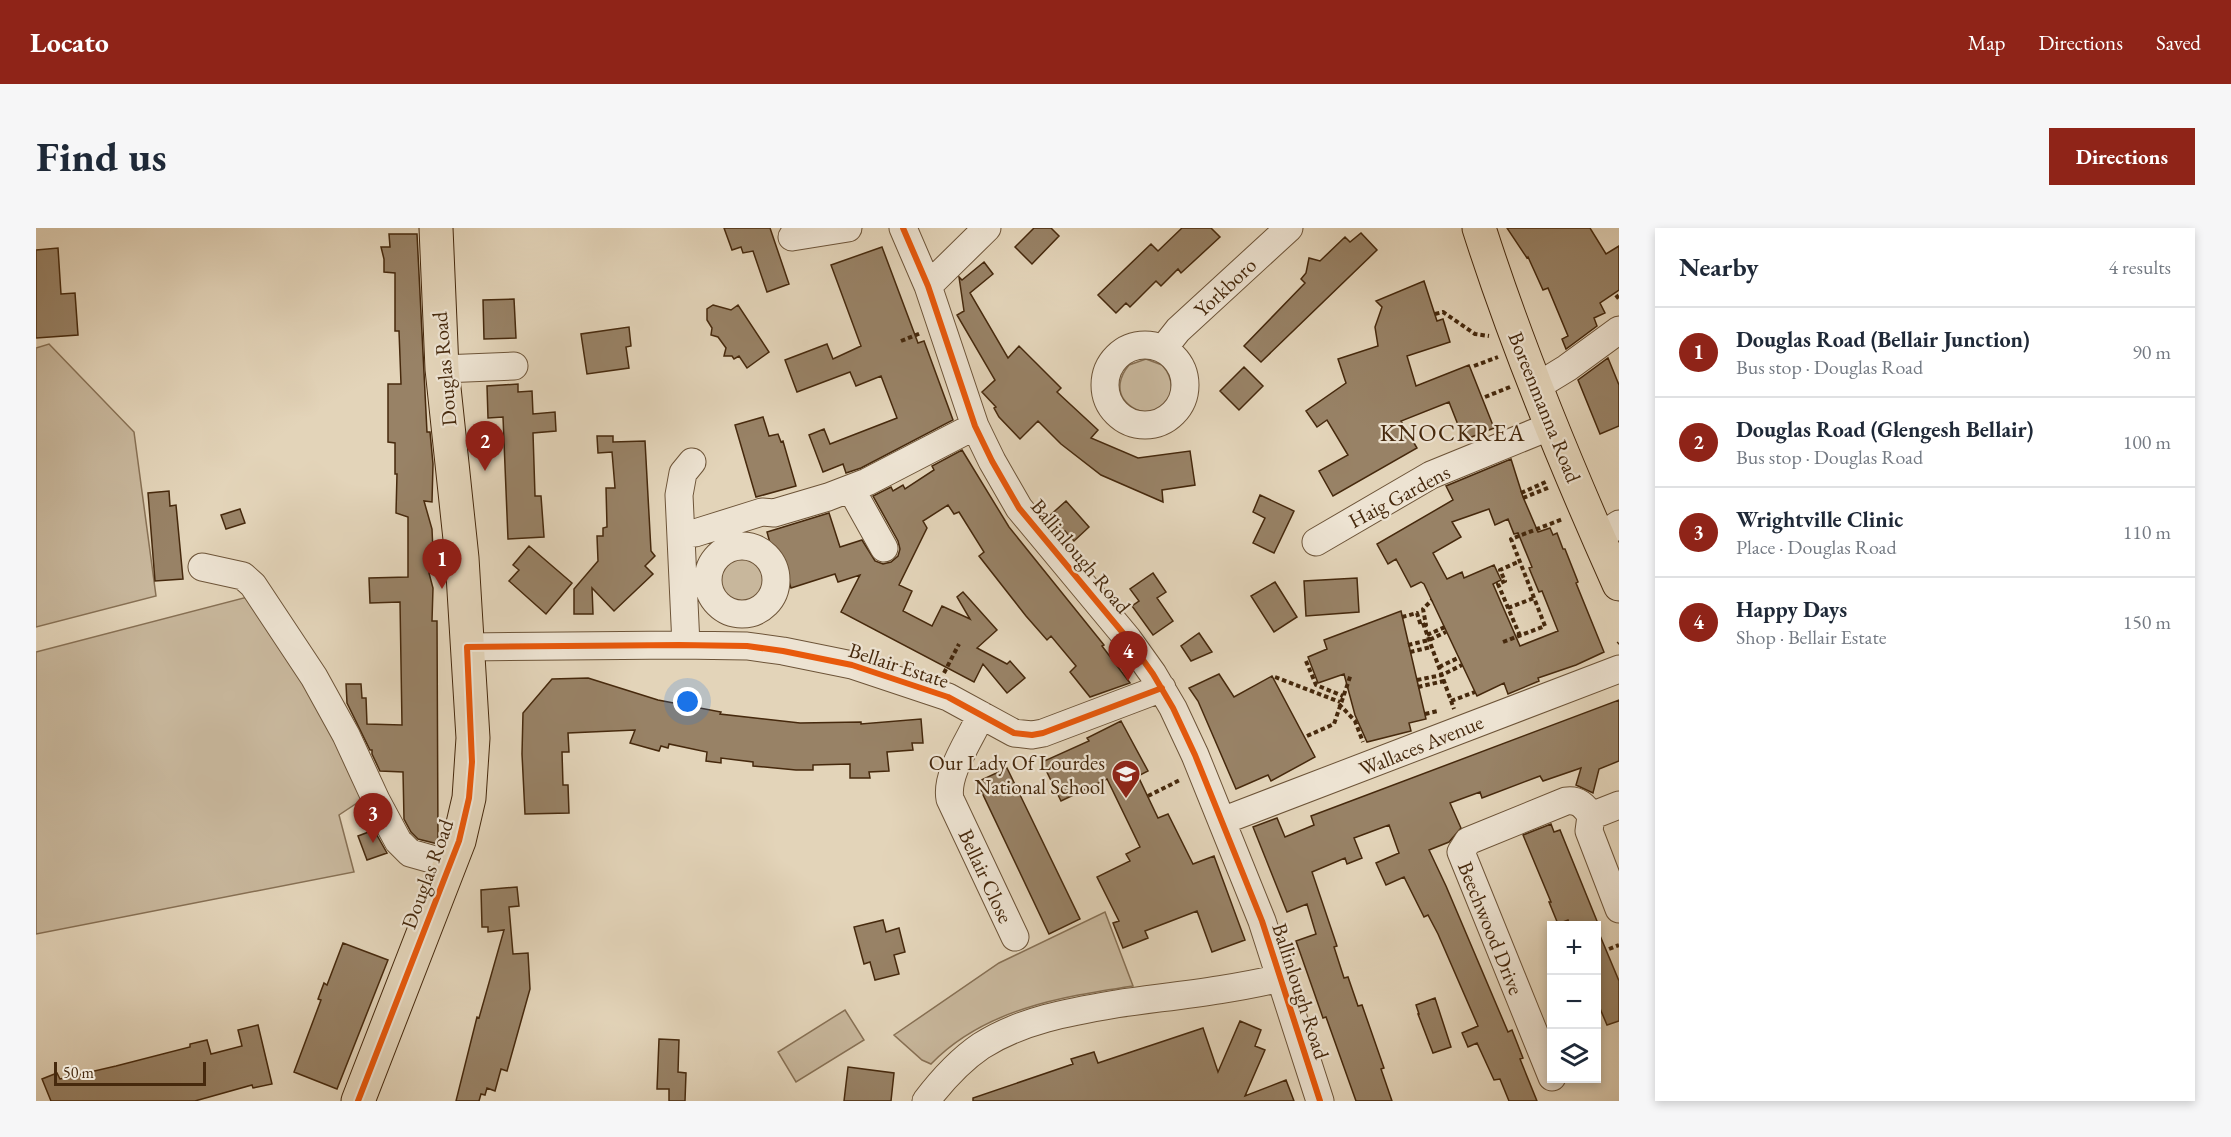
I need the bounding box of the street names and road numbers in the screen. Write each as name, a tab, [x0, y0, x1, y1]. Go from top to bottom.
street label: Yorkboro	[1188, 251, 1262, 323]
street label: Douglas Road	[426, 310, 462, 427]
street label: Boreenmanna Road	[1502, 328, 1588, 487]
street label: Haig Gardens	[1344, 458, 1455, 534]
street label: Ballinlough Road	[1025, 493, 1137, 619]
street label: Bellair Estate	[846, 636, 952, 694]
street label: Wallaces Avenue	[1355, 708, 1487, 782]
street label: Douglas Road	[395, 815, 459, 933]
street label: Bellair Close	[952, 825, 1020, 927]
street label: Beechwood Drive	[1452, 857, 1530, 999]
street label: Ballinlough Road	[1266, 919, 1336, 1063]

